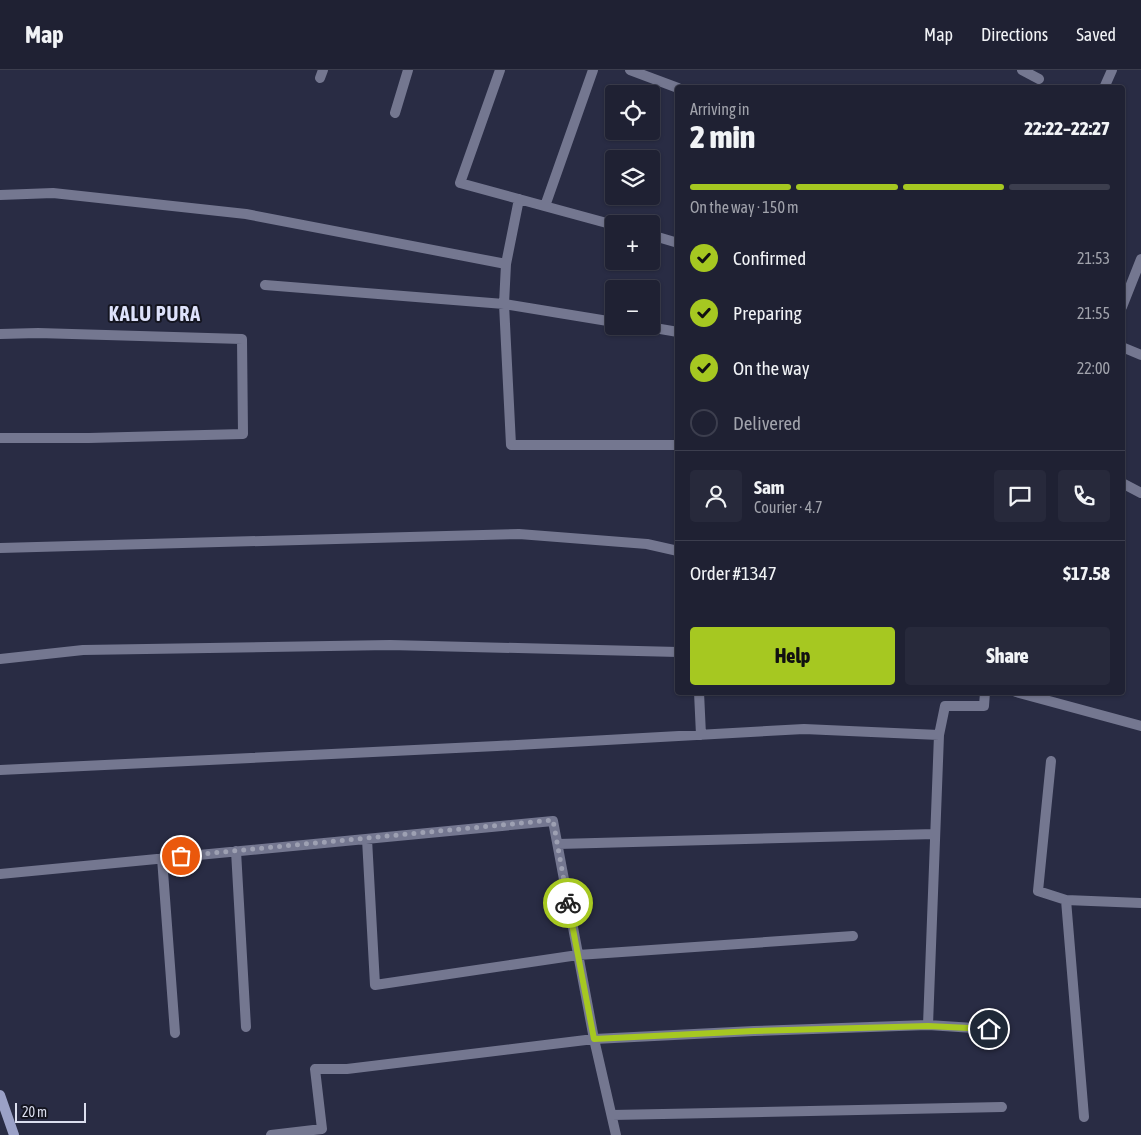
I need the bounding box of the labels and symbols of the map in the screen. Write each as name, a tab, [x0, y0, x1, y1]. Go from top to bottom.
district label: KALU PURA	[109, 302, 201, 325]
pin	[160, 835, 202, 877]
courier	[543, 878, 593, 928]
pin	[968, 1008, 1010, 1050]
scale bar	[15, 1100, 86, 1123]

